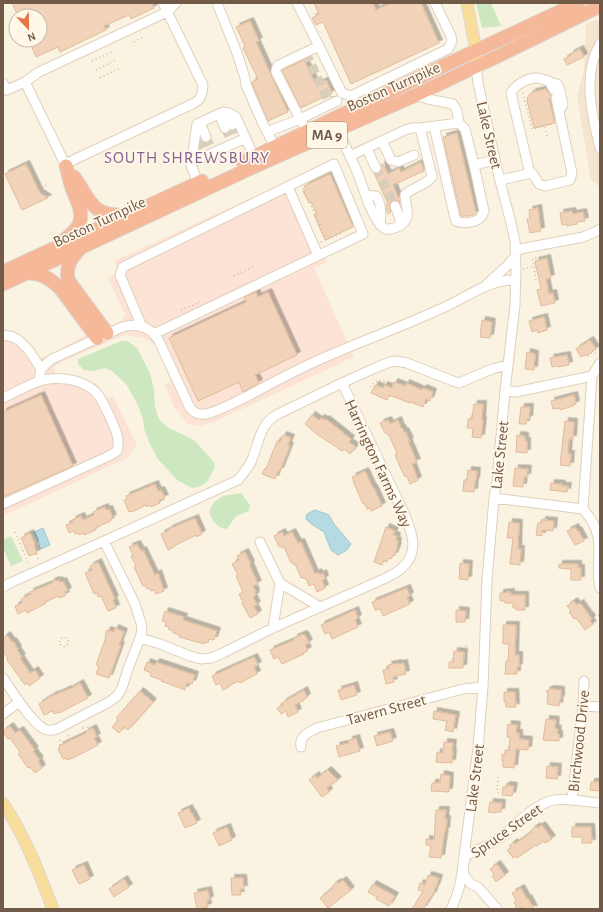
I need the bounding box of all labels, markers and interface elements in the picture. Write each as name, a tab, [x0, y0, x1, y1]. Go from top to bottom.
north arrow	[8, 8, 48, 48]
text: N	[26, 30, 37, 43]
street label: Boston Turnpike	[344, 59, 442, 115]
street label: Lake Street	[473, 100, 505, 171]
road number: MA 9	[307, 122, 347, 148]
district label: SOUTH SHREWSBURY	[104, 149, 270, 166]
street label: Boston Turnpike	[51, 193, 148, 250]
street label: Harrington Farms Way	[341, 397, 415, 530]
street label: Lake Street	[488, 420, 512, 490]
street label: Birchwood Drive	[566, 689, 592, 793]
street label: Tavern Street	[345, 692, 428, 728]
street label: Lake Street	[463, 743, 487, 813]
street label: Spruce Street	[468, 801, 545, 861]

